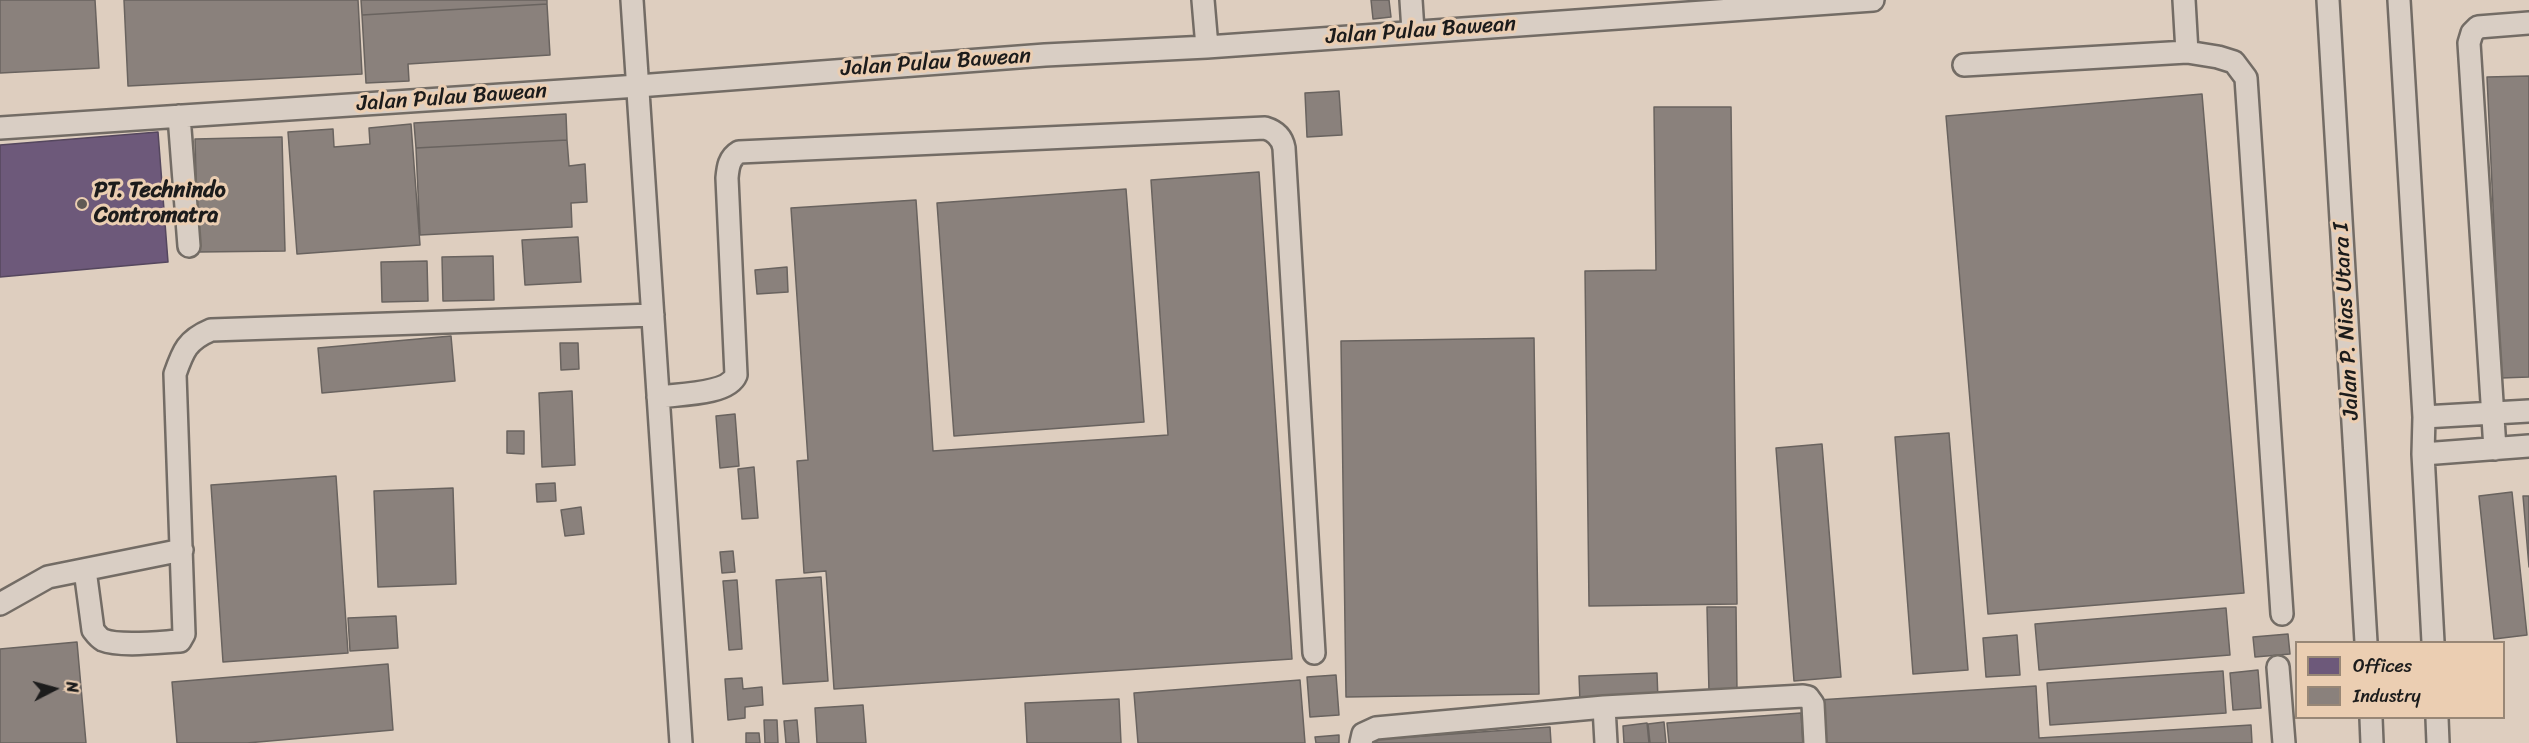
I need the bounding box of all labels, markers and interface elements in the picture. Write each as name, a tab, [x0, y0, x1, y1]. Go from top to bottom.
street label: Jalan Pulau Bawean	[1325, 11, 1517, 51]
street label: Jalan Pulau Bawean	[840, 43, 1032, 83]
street label: Jalan Pulau Bawean	[356, 78, 548, 118]
place label: PT. Technindo Contromatra	[94, 178, 226, 230]
marker: PT. Technindo Contromatra	[75, 197, 89, 211]
street label: Jalan P. Nias Utara I	[2329, 222, 2365, 420]
legend	[2295, 641, 2505, 719]
text: Offices	[2353, 650, 2412, 682]
north arrow	[24, 659, 84, 719]
text: N	[57, 680, 87, 694]
text: Industry	[2353, 680, 2421, 712]

